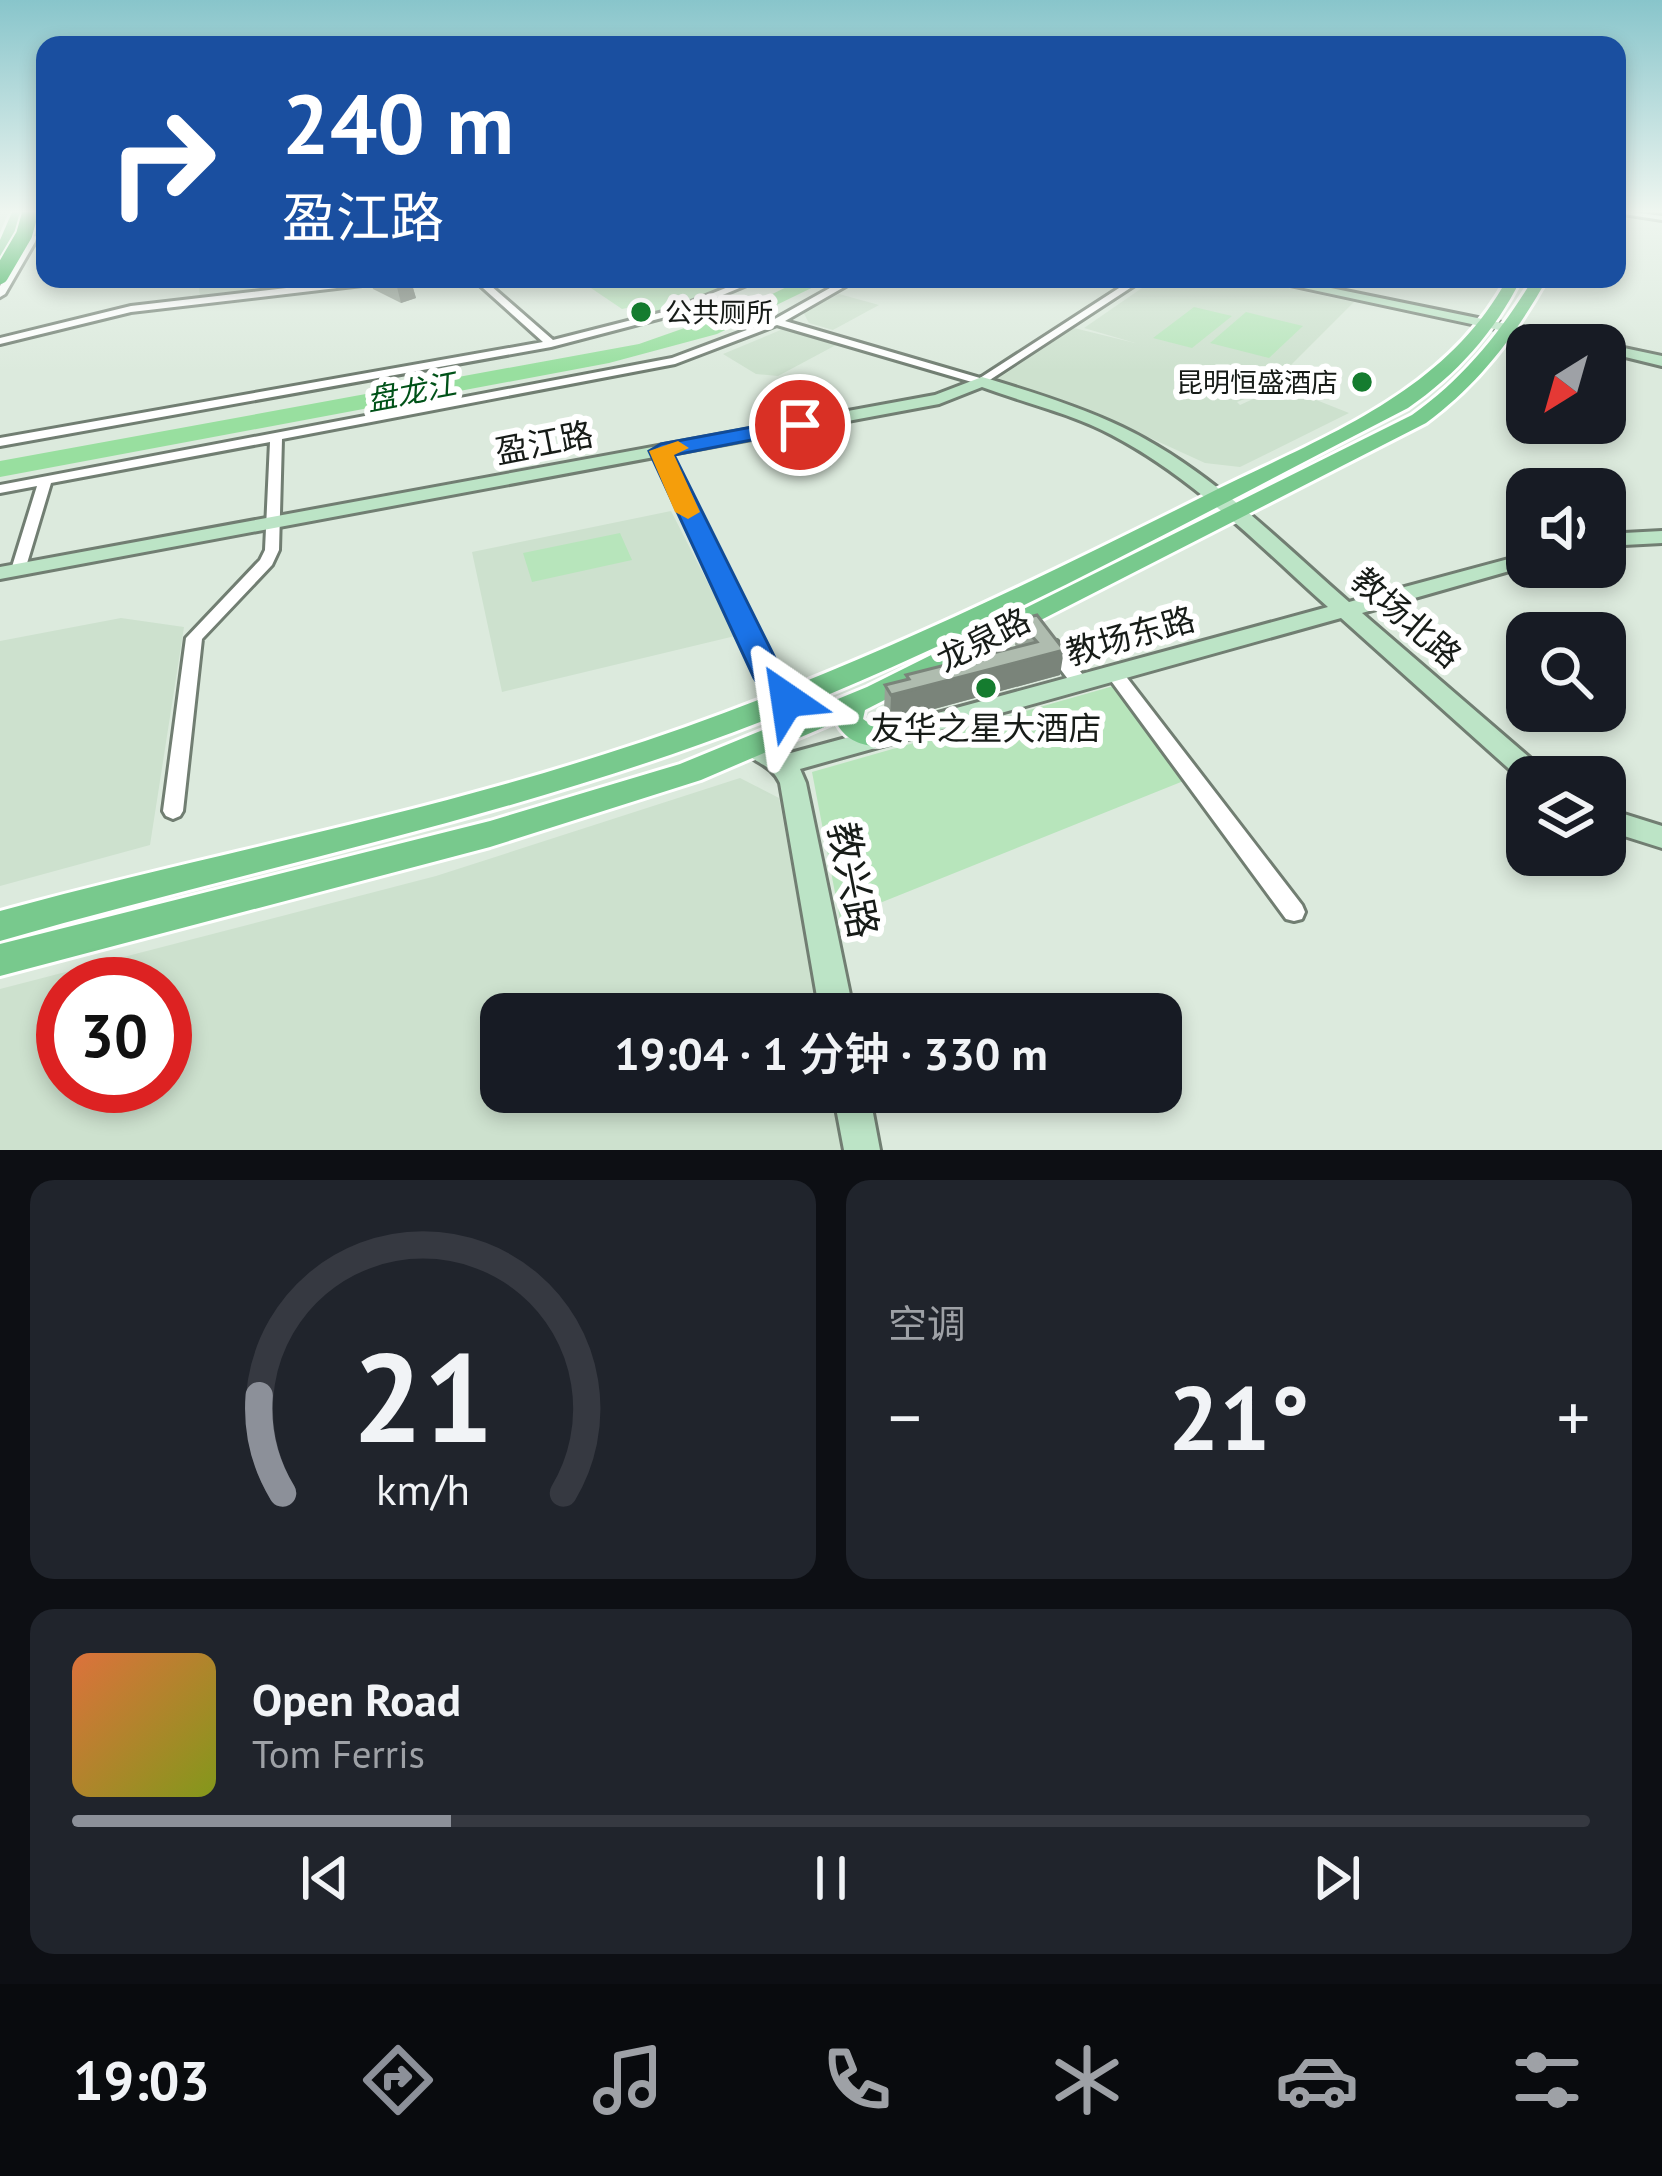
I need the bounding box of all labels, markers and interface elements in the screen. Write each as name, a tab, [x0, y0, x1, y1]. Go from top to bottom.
text: 240 m	[282, 68, 514, 177]
icon: right	[84, 84, 240, 240]
text: 盈江路	[282, 182, 444, 252]
place label: 公共厕所	[665, 295, 773, 329]
marker: 公共厕所	[628, 299, 654, 325]
north arrow	[1506, 324, 1626, 444]
map controls	[1506, 324, 1626, 876]
water label: 盘龙江	[363, 363, 462, 419]
place label: 昆明恒盛酒店	[1176, 365, 1338, 399]
marker: 昆明恒盛酒店	[1349, 369, 1375, 395]
pin	[749, 374, 851, 476]
icon: arrive	[767, 392, 833, 458]
street label: 盈江路	[491, 411, 597, 473]
button: sound	[1506, 468, 1626, 588]
street label: 教场北路	[1343, 557, 1471, 677]
street label: 教场东路	[1061, 596, 1199, 674]
street label: 龙泉路	[929, 597, 1037, 681]
button: search	[1506, 612, 1626, 732]
position arrow	[724, 637, 850, 763]
marker: 友华之星大酒店	[973, 675, 999, 701]
place label: 友华之星大酒店	[871, 706, 1102, 749]
button: layers	[1506, 756, 1626, 876]
street label: 教兴路	[818, 818, 890, 942]
speed limit sign: 30	[36, 957, 192, 1113]
text: 19:04 · 1 分钟 · 330 m	[614, 1024, 1048, 1082]
text: 空调	[888, 1298, 966, 1349]
text: 21	[352, 1315, 494, 1476]
text: 21°	[1168, 1358, 1310, 1475]
text: −	[888, 1374, 921, 1459]
text: +	[1557, 1374, 1590, 1459]
text: km/h	[376, 1460, 470, 1516]
text: Open Road	[252, 1670, 461, 1728]
text: Tom Ferris	[252, 1728, 425, 1779]
icon: previous	[292, 1845, 358, 1911]
icon: pause	[798, 1845, 864, 1911]
icon: next	[1304, 1845, 1370, 1911]
icon: directions	[356, 2038, 440, 2122]
icon: music	[586, 2038, 670, 2122]
icon: phone	[815, 2038, 899, 2122]
icon: climate	[1045, 2038, 1129, 2122]
icon: car	[1275, 2038, 1359, 2122]
icon: filters	[1505, 2038, 1589, 2122]
text: 19:03	[73, 2045, 210, 2115]

